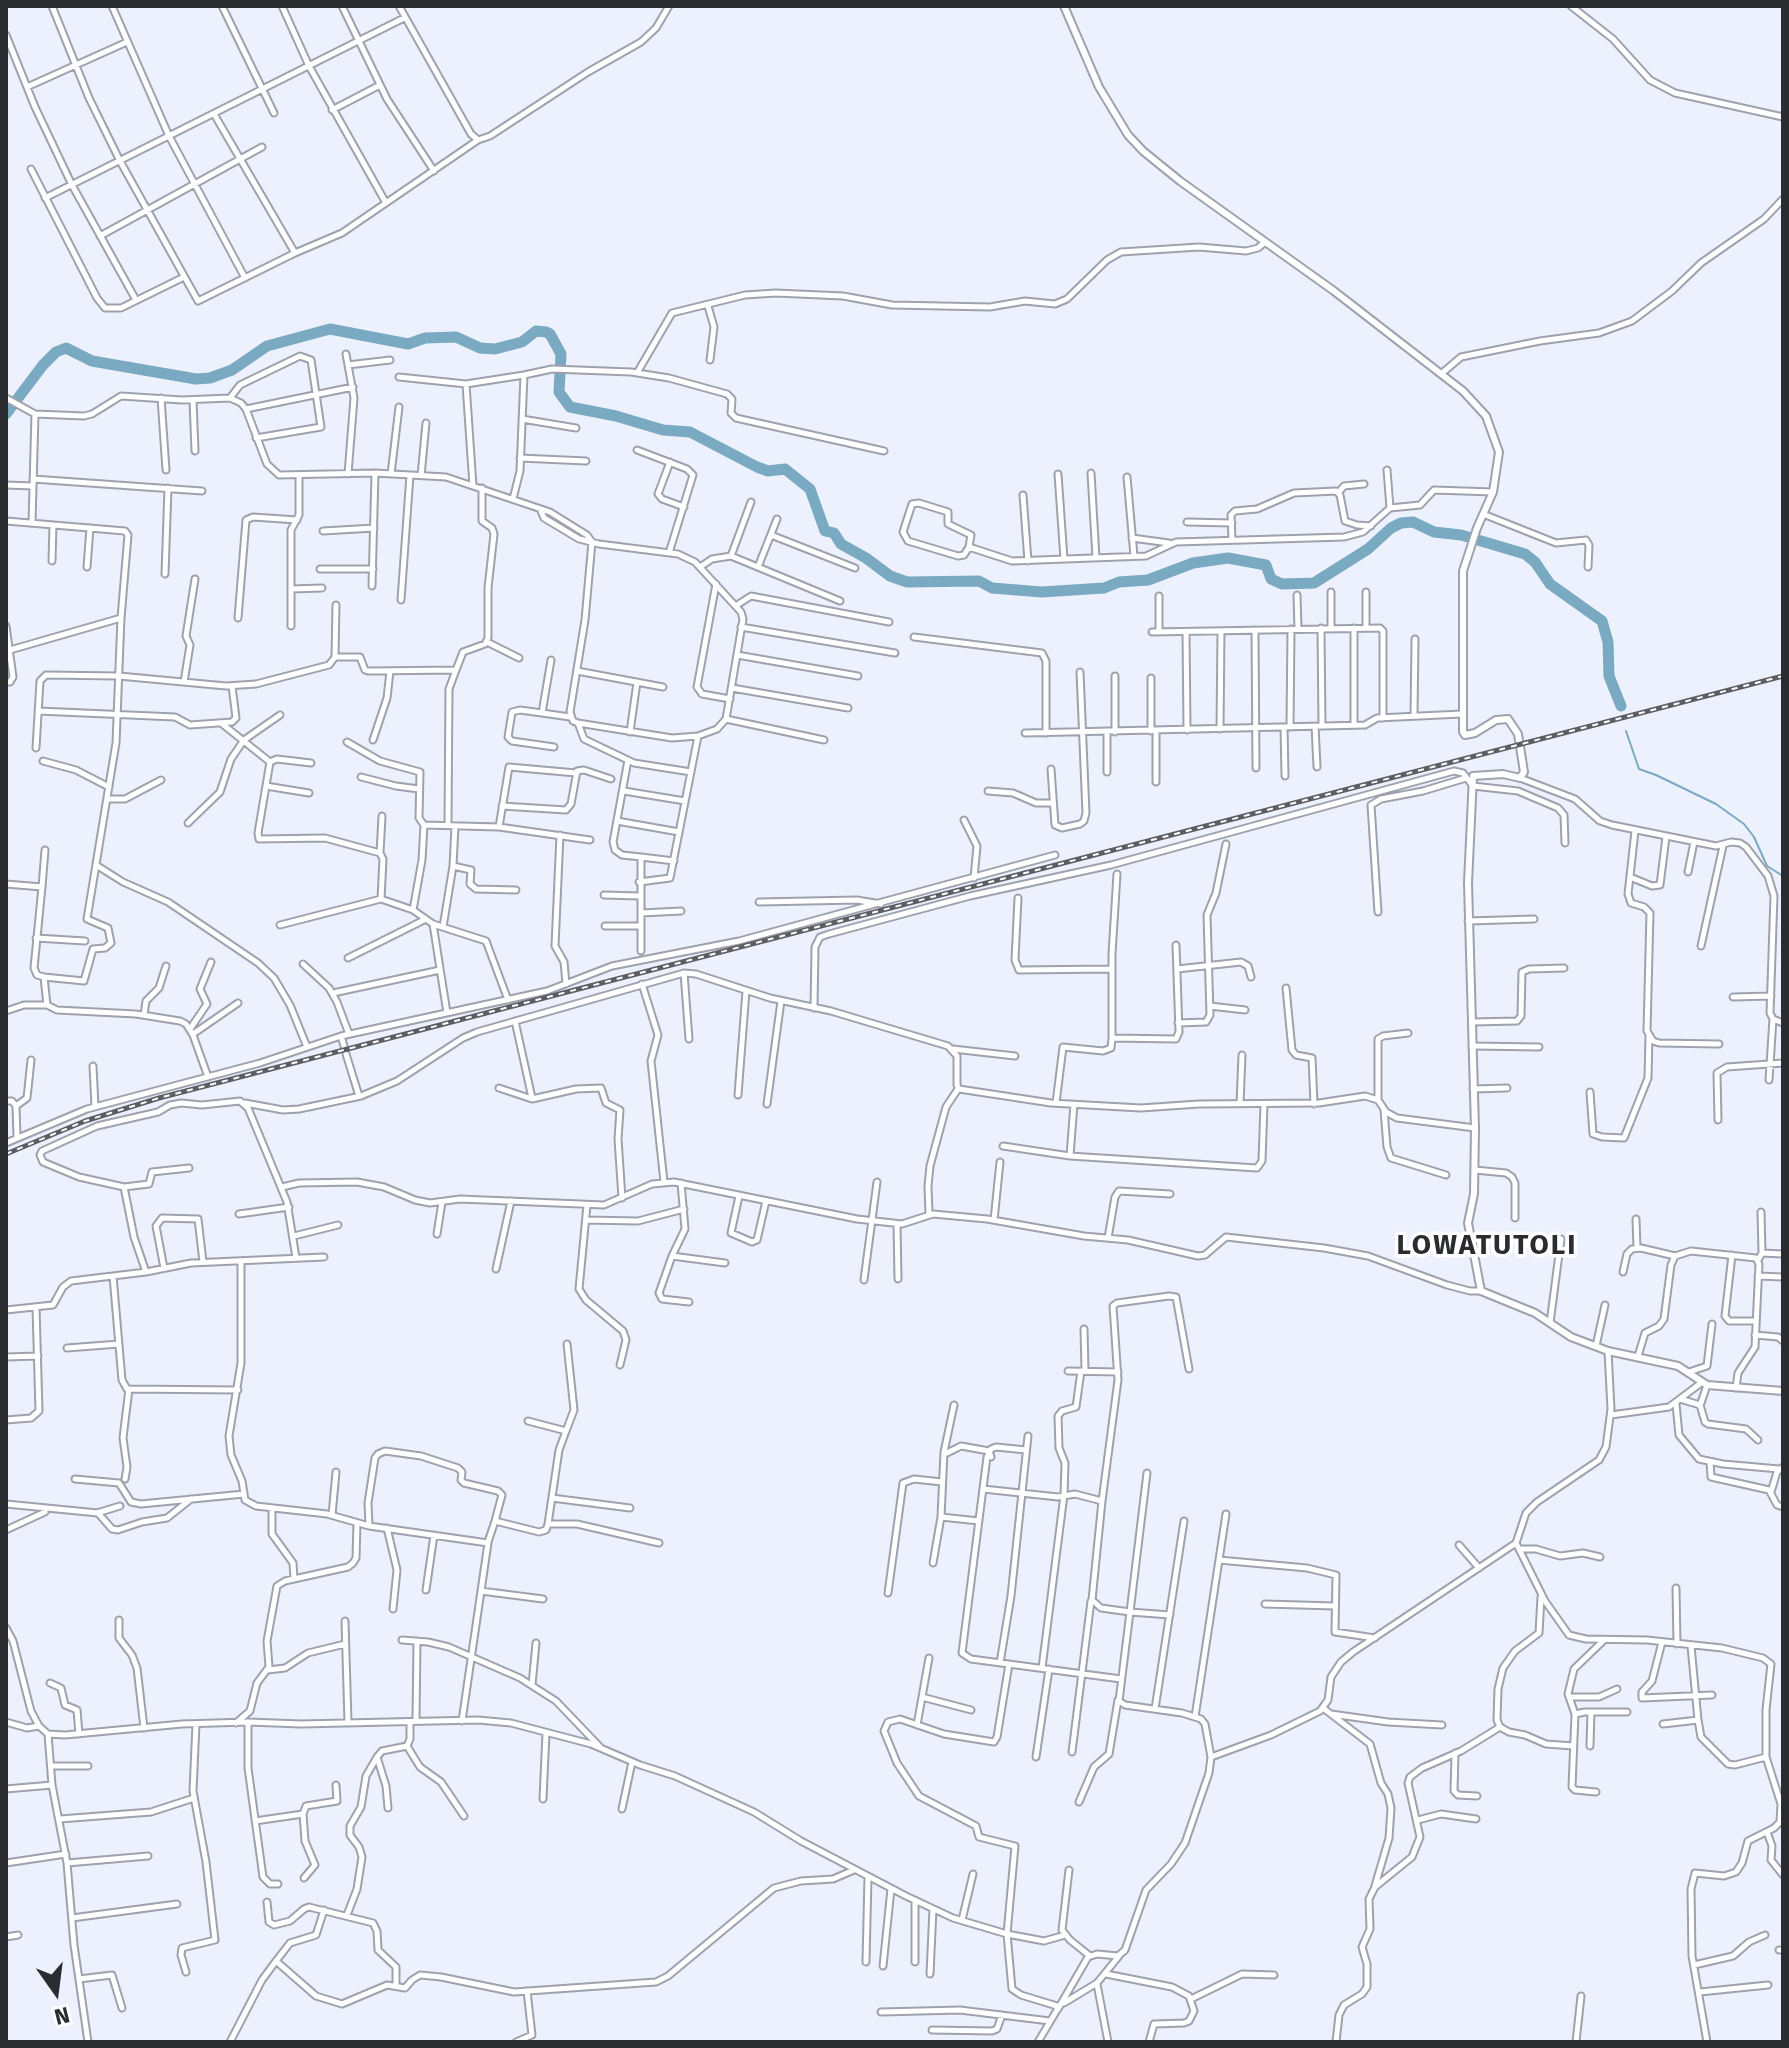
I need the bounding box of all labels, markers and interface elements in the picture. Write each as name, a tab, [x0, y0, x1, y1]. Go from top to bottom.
district label: LOWATUTOLI	[1397, 1229, 1577, 1263]
north arrow	[16, 1952, 96, 2032]
text: N	[52, 2001, 72, 2031]

